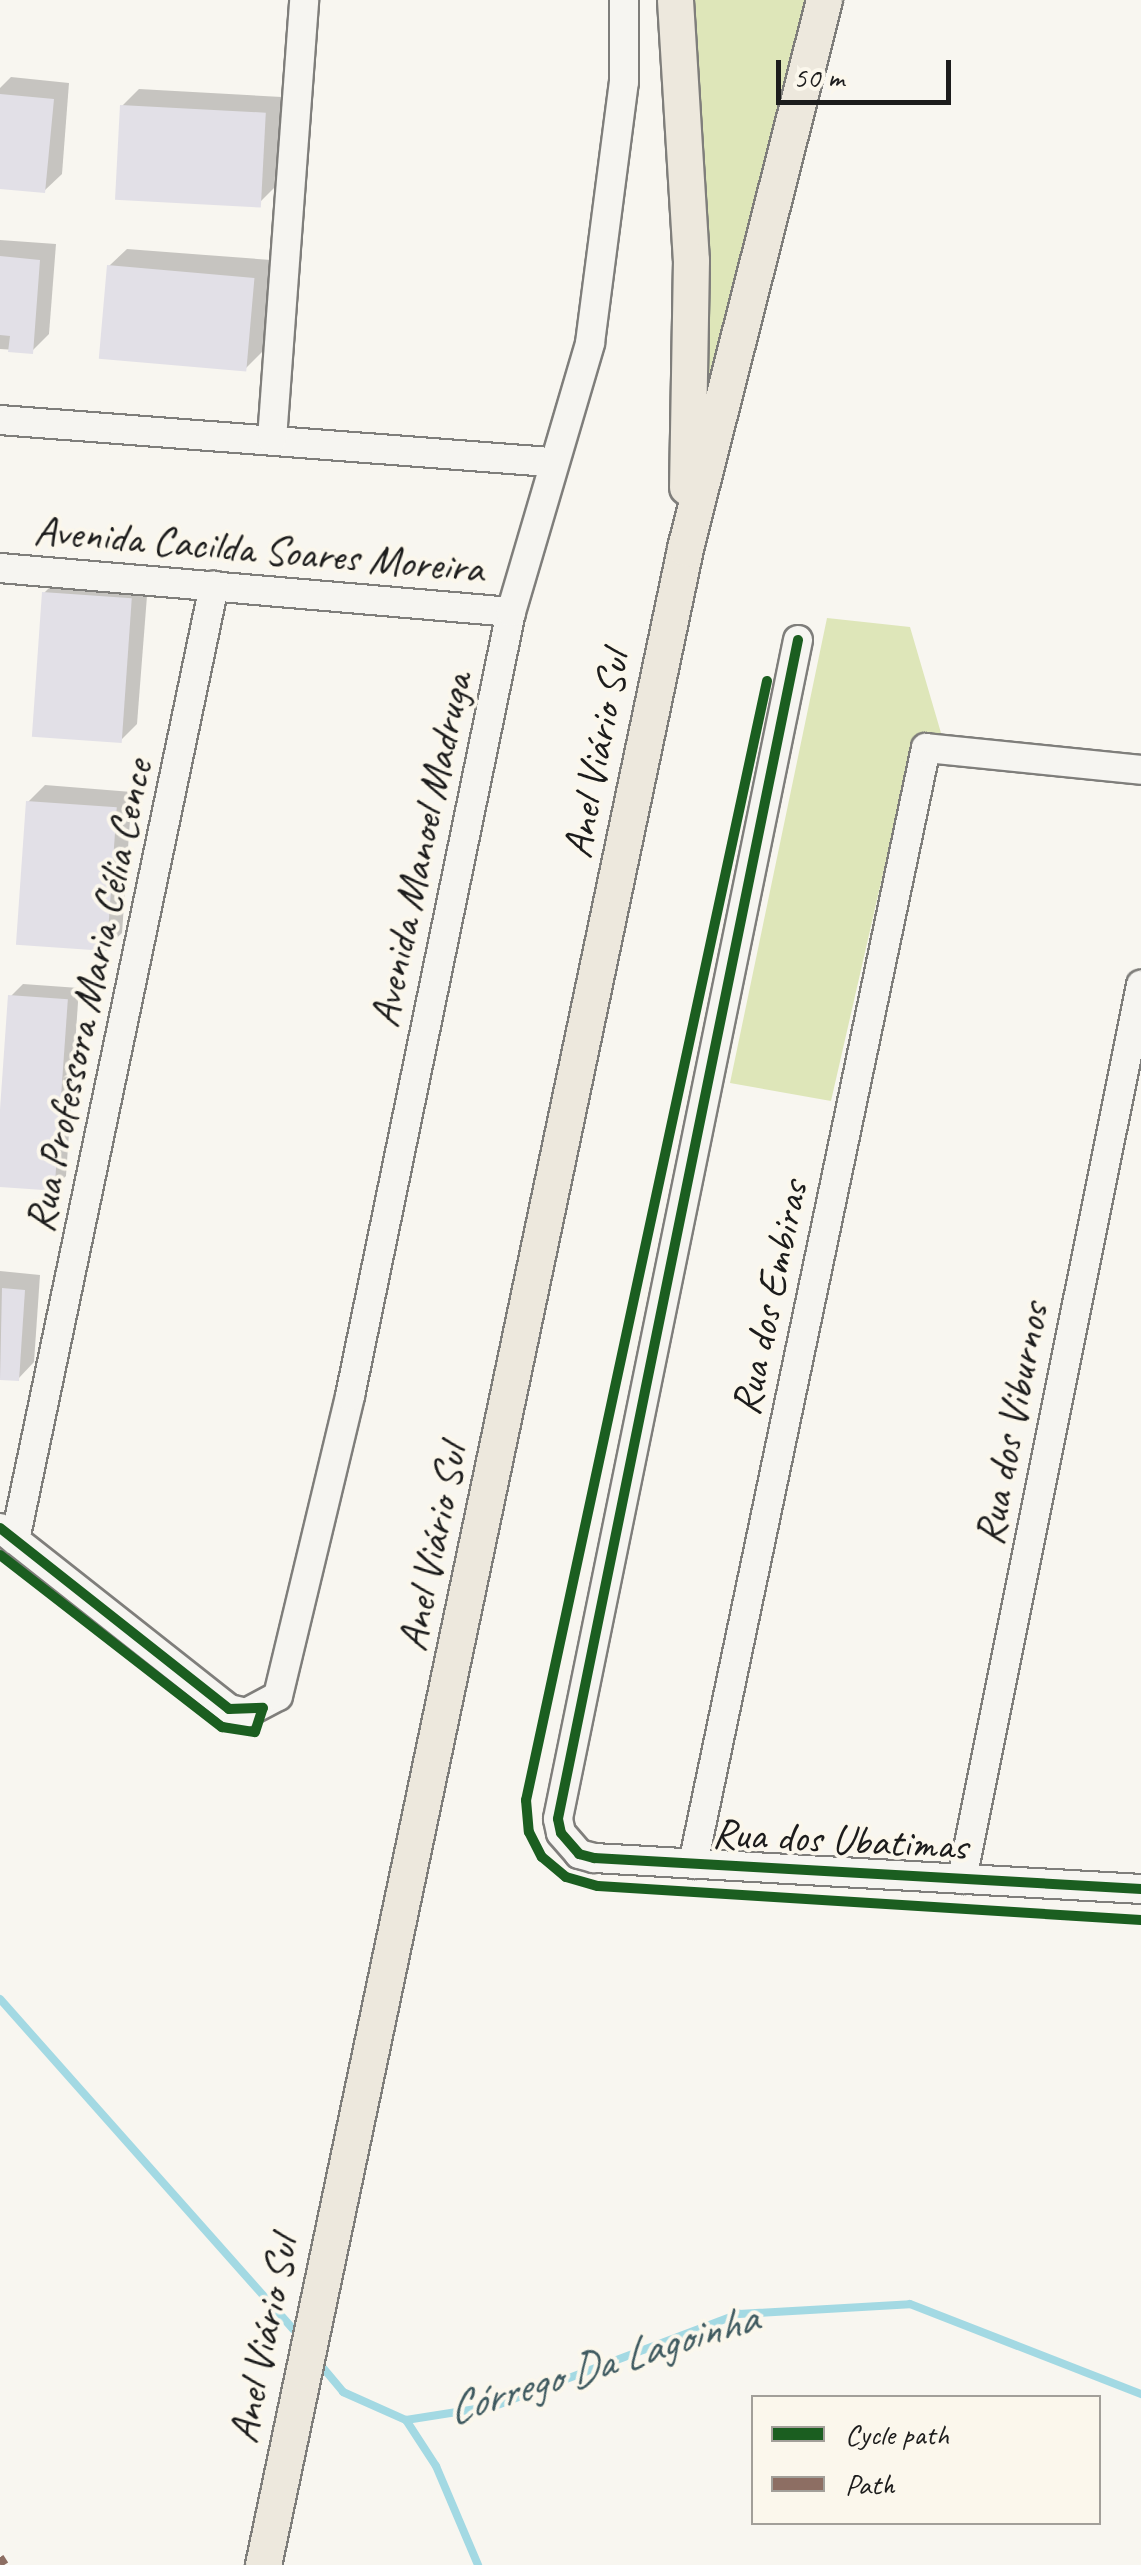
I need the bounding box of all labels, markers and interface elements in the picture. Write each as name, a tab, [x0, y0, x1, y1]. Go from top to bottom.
scale bar	[781, 40, 956, 102]
text: 50 m	[793, 58, 844, 96]
street label: Avenida Cacilda Soares Moreira	[32, 505, 486, 595]
street label: Anel Viário Sul	[552, 648, 642, 862]
street label: Avenida Manoel Madruga	[359, 669, 483, 1031]
street label: Rua Professora Maria Célia Cence	[14, 755, 164, 1237]
street label: Rua dos Embiras	[721, 1176, 819, 1420]
street label: Rua dos Viburnos	[964, 1299, 1060, 1549]
street label: Anel Viário Sul	[387, 1441, 479, 1655]
street label: Rua dos Ubatimas	[712, 1808, 968, 1872]
street label: Anel Viário Sul	[218, 2233, 310, 2447]
water label: Córrego Da Lagoinha	[440, 2291, 764, 2437]
legend	[751, 2395, 1101, 2525]
text: Cycle path	[845, 2415, 949, 2453]
text: Path	[845, 2465, 894, 2503]

